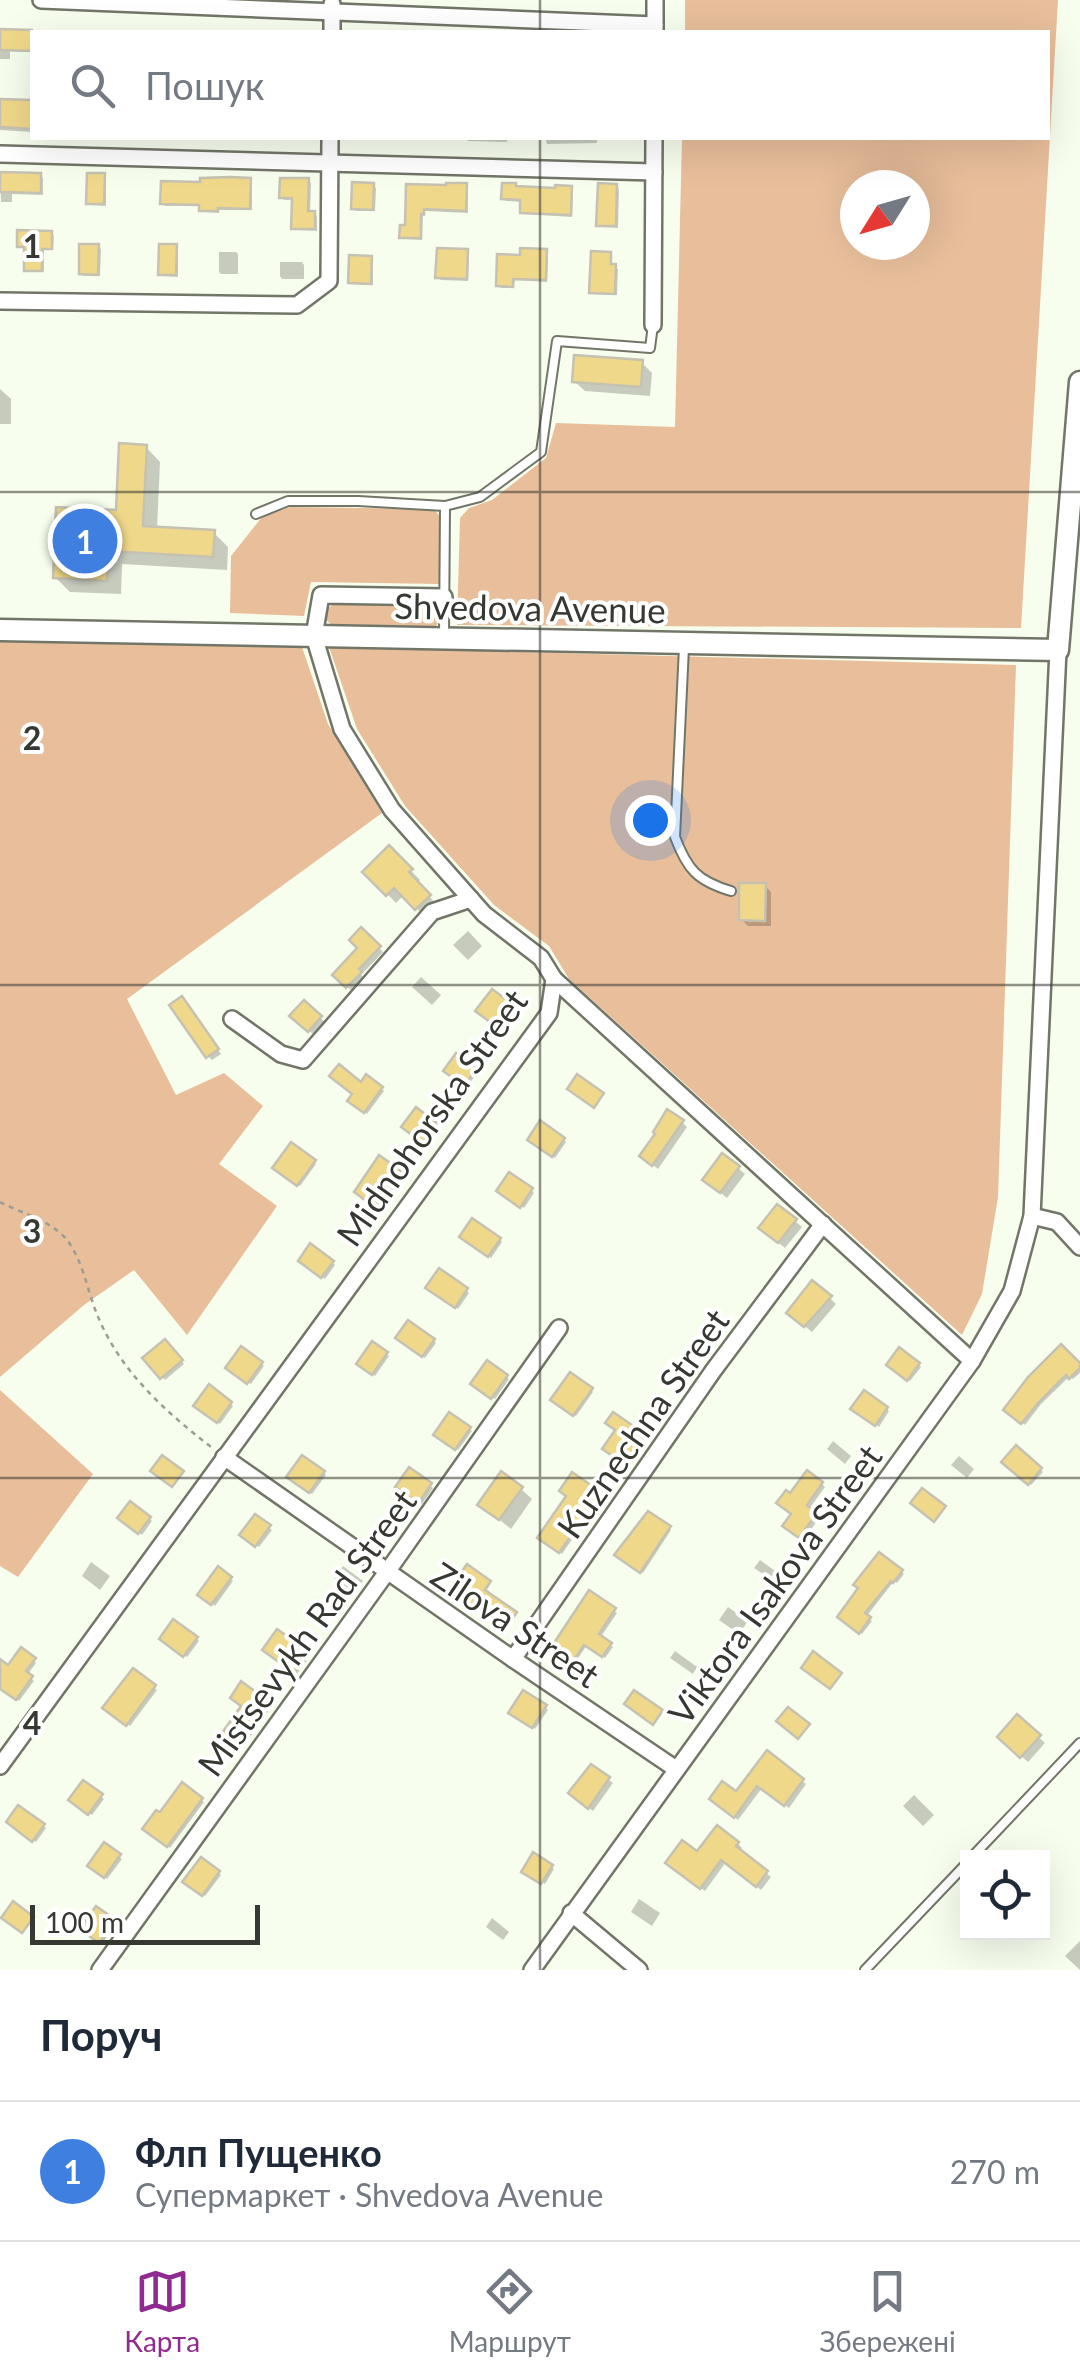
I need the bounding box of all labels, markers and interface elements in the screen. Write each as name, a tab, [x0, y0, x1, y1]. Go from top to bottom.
search box	[30, 30, 1050, 140]
icon: search	[65, 58, 120, 113]
text: Пошук	[145, 62, 264, 108]
north arrow	[840, 170, 930, 260]
text: 1	[23, 226, 41, 265]
pin: 1	[52, 504, 118, 578]
street label: Shvedova Avenue	[394, 584, 666, 630]
text: 2	[23, 718, 41, 757]
your location	[625, 795, 676, 846]
street label: Midnohorska Street	[327, 980, 535, 1253]
text: 3	[23, 1211, 41, 1250]
street label: Kuznechna Street	[547, 1300, 737, 1546]
street label: Viktora Isakova Street	[659, 1436, 890, 1732]
street label: Mistsevykh Rad Street	[188, 1480, 424, 1783]
street label: Zilova Street	[424, 1553, 608, 1696]
text: 4	[23, 1703, 41, 1742]
map controls	[960, 1850, 1050, 1940]
button: locate	[960, 1850, 1050, 1940]
scale bar	[30, 1900, 260, 1944]
text: 100 m	[45, 1905, 124, 1939]
text: Поруч	[40, 2010, 162, 2060]
text: Флп Пущенко	[135, 2129, 382, 2175]
text: 1	[63, 2152, 82, 2191]
text: 270 m	[950, 2152, 1040, 2191]
text: Супермаркет · Shvedova Avenue	[135, 2175, 603, 2214]
tab: Карта	[124, 2264, 200, 2358]
tab: Маршрут	[449, 2264, 571, 2358]
tab: Збережені	[820, 2264, 956, 2358]

